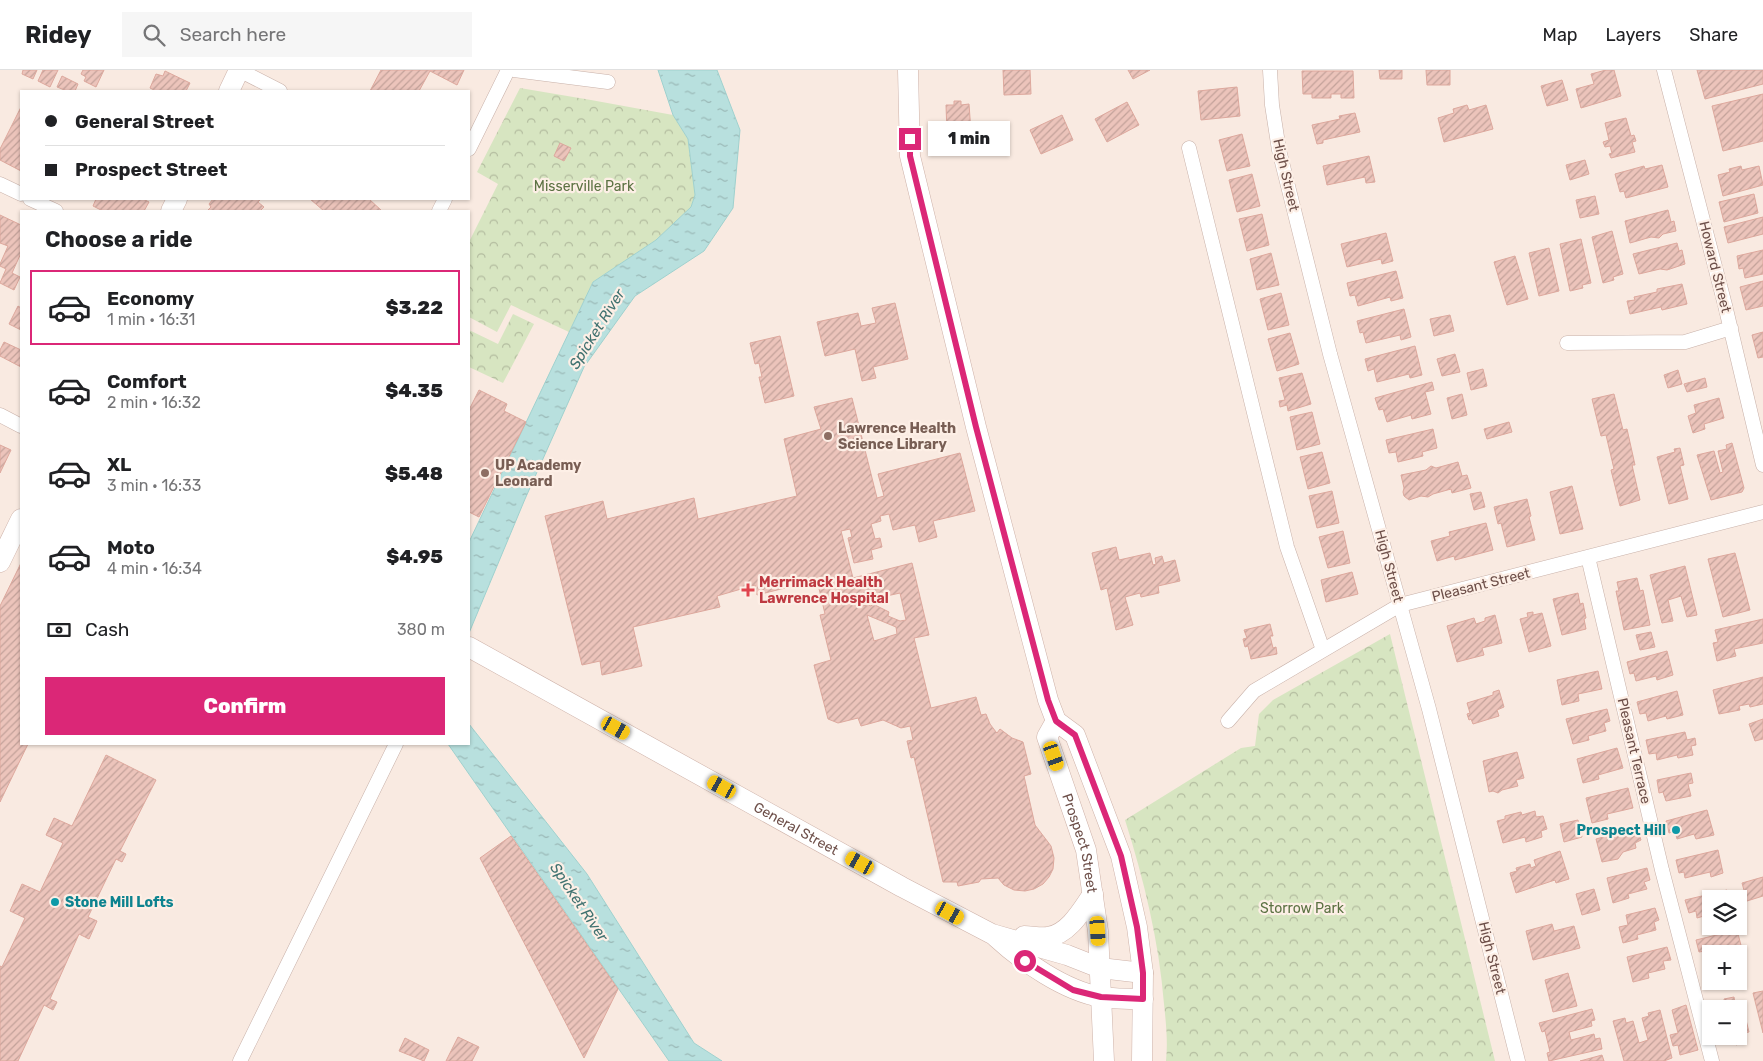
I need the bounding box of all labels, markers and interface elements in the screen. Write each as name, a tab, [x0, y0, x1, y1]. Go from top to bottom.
search box	[122, 12, 472, 57]
text: Ridey	[25, 21, 92, 49]
icon: search	[140, 21, 168, 49]
text: Search here	[180, 23, 286, 46]
text: Map	[1543, 24, 1578, 46]
text: Layers	[1606, 24, 1661, 46]
text: Share	[1689, 24, 1738, 46]
text: General Street	[75, 110, 214, 133]
callout: 1 min	[928, 122, 1010, 156]
route end	[899, 128, 921, 150]
text: 1 min	[948, 129, 990, 148]
street label: High Street	[1269, 137, 1303, 214]
text: Prospect Street	[75, 158, 227, 181]
park label: Misserville Park	[534, 178, 635, 195]
street label: Howard Street	[1695, 219, 1735, 315]
text: Choose a ride	[45, 226, 192, 253]
icon: car	[47, 285, 92, 330]
water label: Spicket River	[565, 285, 629, 372]
text: Economy	[107, 287, 194, 310]
text: $3.22	[386, 296, 443, 319]
text: 1 min · 16:31	[107, 310, 195, 329]
icon: car	[47, 368, 92, 413]
text: Comfort	[107, 370, 187, 393]
text: $4.35	[385, 379, 443, 402]
text: 2 min · 16:32	[107, 393, 201, 412]
place label: Lawrence Health Science Library	[838, 420, 956, 453]
marker: Lawrence Health Science Library	[822, 430, 834, 442]
icon: car	[47, 451, 92, 496]
text: XL	[107, 453, 131, 476]
place label: UP Academy Leonard	[495, 457, 582, 490]
text: $5.48	[385, 462, 443, 485]
marker: UP Academy Leonard	[479, 467, 491, 479]
text: 3 min · 16:33	[107, 476, 201, 495]
street label: High Street	[1371, 528, 1407, 605]
icon: car	[47, 534, 92, 579]
text: Moto	[107, 536, 155, 559]
text: $4.95	[386, 545, 443, 568]
text: 4 min · 16:34	[107, 559, 202, 578]
street label: Pleasant Street	[1430, 564, 1532, 605]
place label: Merrimack Health Lawrence Hospital	[759, 574, 889, 607]
marker: Merrimack Health Lawrence Hospital	[741, 583, 755, 597]
icon: cash	[45, 616, 73, 644]
text: Cash	[85, 618, 129, 641]
text: 380 m	[397, 620, 445, 639]
button: Confirm	[45, 677, 445, 735]
street label: Pleasant Terrace	[1614, 696, 1654, 806]
car	[599, 714, 632, 742]
car	[1042, 739, 1065, 773]
car	[705, 773, 738, 801]
street label: Prospect Street	[1059, 791, 1101, 895]
street label: General Street	[751, 798, 842, 859]
place label: Prospect Hill	[1577, 822, 1666, 839]
marker: Prospect Hill	[1670, 824, 1682, 836]
car	[843, 849, 876, 877]
water label: Spicket River	[546, 859, 613, 946]
map controls	[1702, 890, 1747, 1045]
button: layers	[1702, 890, 1747, 935]
place label: Stone Mill Lofts	[65, 894, 174, 911]
marker: Stone Mill Lofts	[49, 896, 61, 908]
car	[933, 899, 966, 927]
park label: Storrow Park	[1260, 900, 1345, 917]
car	[1089, 916, 1106, 946]
street label: High Street	[1475, 920, 1509, 997]
button: +	[1702, 945, 1747, 990]
route start	[1014, 950, 1036, 972]
button: −	[1702, 1000, 1747, 1045]

